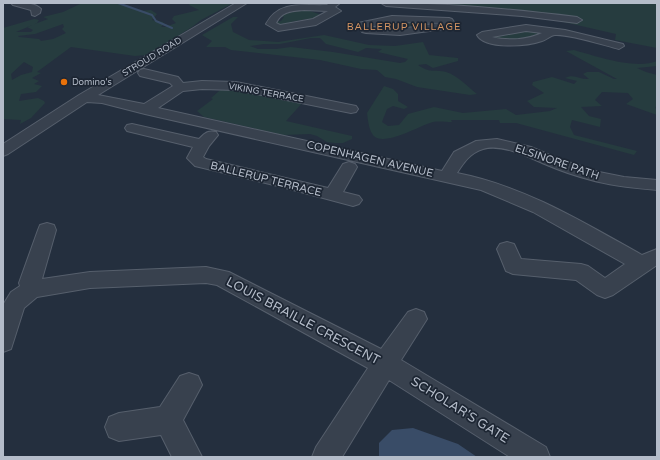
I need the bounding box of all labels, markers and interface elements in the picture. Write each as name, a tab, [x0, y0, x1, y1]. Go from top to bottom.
district label: BALLERUP VILLAGE	[347, 21, 461, 33]
street label: STROUD ROAD	[120, 35, 184, 79]
marker: Domino's	[59, 77, 69, 87]
place label: Domino's	[72, 77, 112, 88]
street label: VIKING TERRACE	[227, 81, 305, 105]
street label: COPENHAGEN AVENUE	[305, 138, 435, 180]
street label: ELSINORE PATH	[513, 141, 601, 183]
street label: BALLERUP TERRACE	[209, 159, 323, 199]
street label: LOUIS BRAILLE CRESCENT	[223, 274, 383, 368]
street label: SCHOLAR'S GATE	[408, 373, 512, 447]

